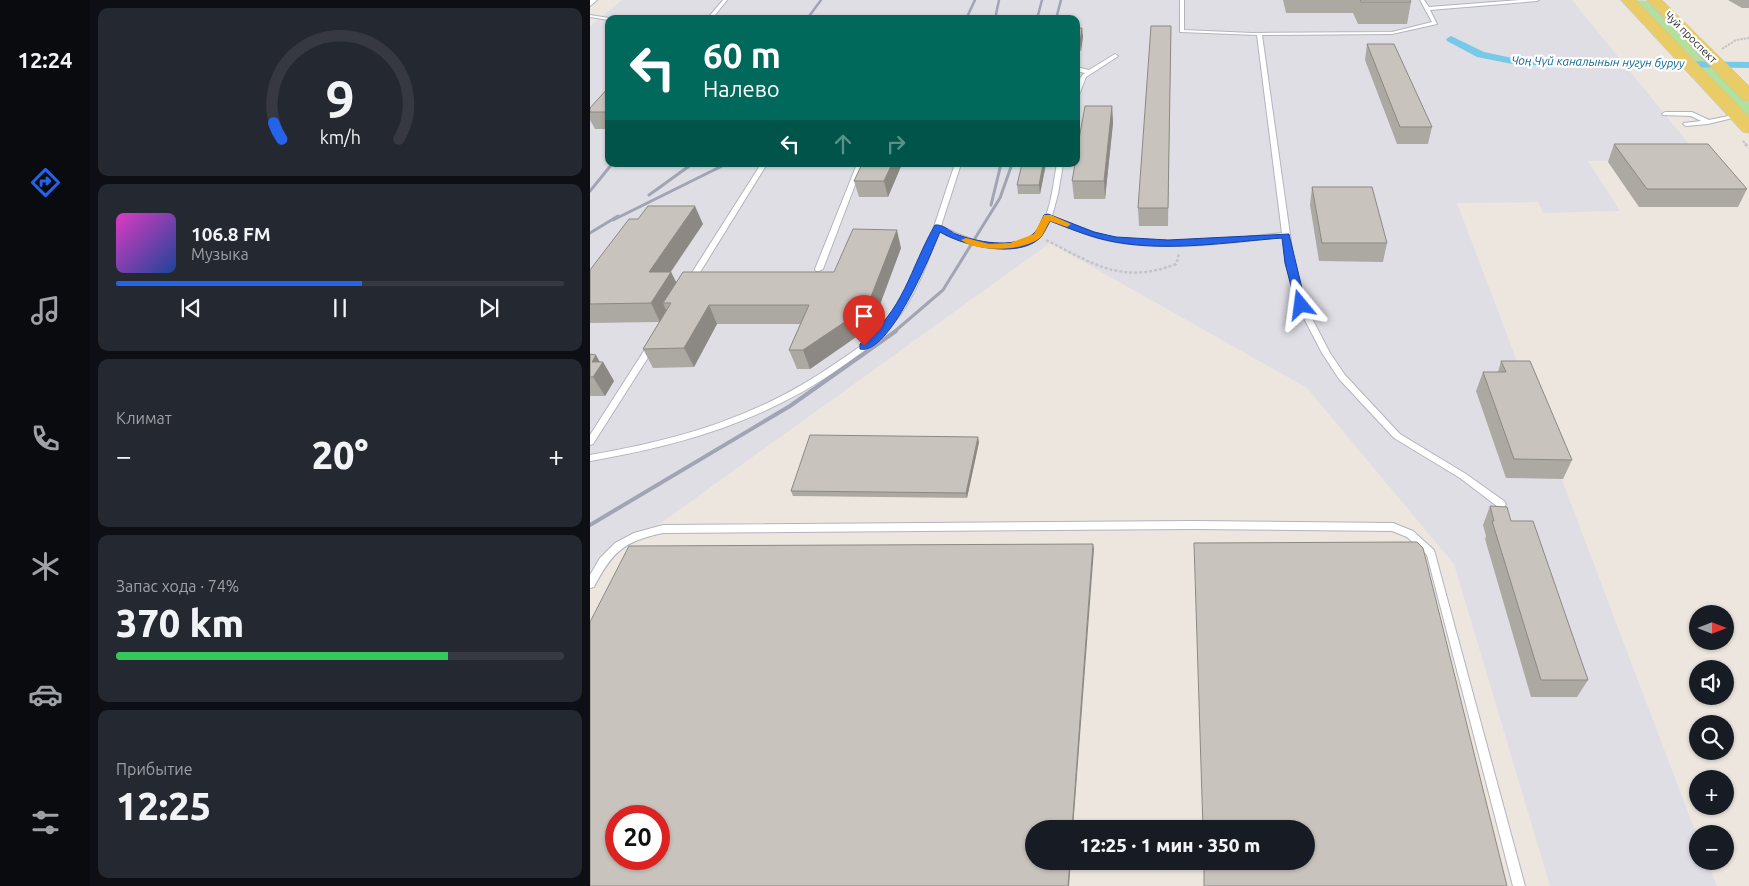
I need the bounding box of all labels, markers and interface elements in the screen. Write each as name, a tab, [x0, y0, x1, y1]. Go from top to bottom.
street label: Чуй проспект	[1663, 9, 1719, 65]
icon: left	[620, 35, 685, 100]
text: 60 m	[703, 35, 781, 75]
text: 12:24	[17, 47, 73, 72]
water label: Чоң Чүй каналынын нугун буруу	[1511, 53, 1685, 70]
text: 9	[325, 70, 355, 128]
text: Налево	[703, 76, 780, 101]
text: km/h	[319, 127, 361, 147]
icon: left	[776, 130, 804, 158]
icon: ahead	[829, 130, 857, 158]
icon: right	[882, 130, 910, 158]
icon: directions	[28, 165, 63, 200]
text: 106.8 FM	[191, 223, 271, 245]
text: Музыка	[191, 245, 249, 263]
position arrow	[1274, 278, 1326, 330]
icon: music	[28, 293, 63, 328]
icon: previous	[177, 294, 205, 322]
icon: pause	[326, 294, 354, 322]
icon: next	[475, 294, 503, 322]
pin	[843, 295, 885, 346]
icon: arrive	[850, 302, 878, 330]
text: Климат	[116, 409, 172, 427]
icon: phone	[28, 421, 63, 456]
text: 20°	[312, 434, 368, 476]
text: −	[116, 440, 132, 471]
text: +	[548, 440, 564, 471]
icon: climate	[28, 549, 63, 584]
text: Запас хода · 74%	[116, 577, 239, 595]
text: 370 km	[116, 602, 244, 644]
north arrow	[1689, 605, 1734, 650]
map controls	[1689, 605, 1734, 870]
button: sound	[1689, 660, 1734, 705]
icon: car	[28, 677, 63, 712]
button: search	[1689, 715, 1734, 760]
text: Прибытие	[116, 760, 193, 778]
button: +	[1689, 770, 1734, 815]
text: 12:25	[116, 785, 211, 827]
icon: filters	[28, 805, 63, 840]
speed limit sign: 20	[605, 805, 670, 870]
button: −	[1689, 825, 1734, 870]
text: 12:25 · 1 мин · 350 m	[1080, 834, 1260, 856]

